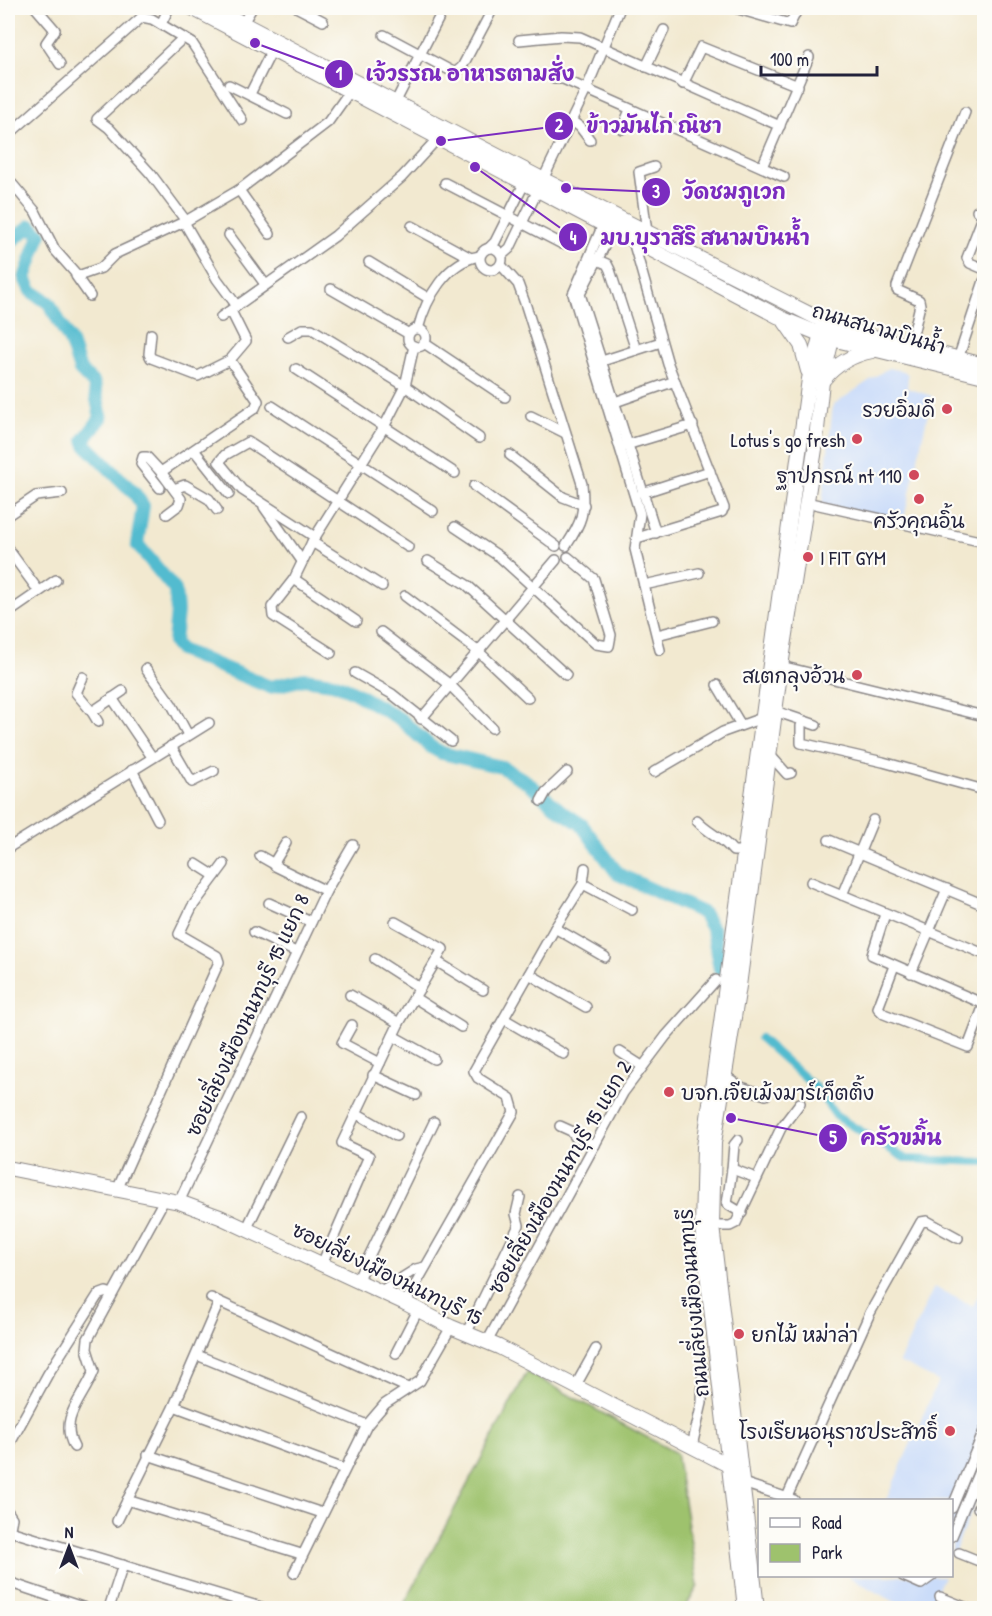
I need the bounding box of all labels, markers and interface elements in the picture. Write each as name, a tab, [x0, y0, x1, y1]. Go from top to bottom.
scale bar	[761, 39, 876, 77]
text: 100 m	[770, 47, 809, 72]
text: เจ้วรรณ อาหารตามสั่ง	[365, 54, 575, 88]
callout: เจ้วรรณ อาหารตามสั่ง	[324, 55, 587, 94]
text: 1	[336, 61, 343, 86]
callout: ข้าวมันไก่ ณิชา	[544, 106, 734, 145]
text: ข้าวมันไก่ ณิชา	[586, 111, 722, 140]
text: 2	[555, 113, 564, 138]
callout: วัดชมภูเวก	[641, 172, 798, 211]
text: วัดชมภูเวก	[682, 177, 786, 207]
text: 3	[652, 179, 660, 204]
text: มบ.บุราสิริ สนามบินน้ำ	[600, 217, 810, 254]
callout: มบ.บุราสิริ สนามบินน้ำ	[558, 218, 821, 257]
text: 4	[570, 225, 577, 250]
street label: ถนนสนามบินน้ำ	[809, 291, 950, 360]
place label: รวยอิ่มดี	[862, 391, 935, 423]
marker: รวยอิ่มดี	[940, 402, 954, 416]
place label: Lotus's go fresh	[731, 426, 845, 453]
marker: Lotus's go fresh	[850, 432, 864, 446]
place label: ฐาปกรณ์ nt 110	[776, 462, 902, 490]
marker: ฐาปกรณ์ nt 110	[907, 468, 921, 482]
marker: ครัวคุณอิ้น	[912, 492, 926, 506]
place label: ครัวคุณอิ้น	[873, 502, 965, 537]
place label: I FIT GYM	[820, 544, 886, 571]
marker: I FIT GYM	[801, 550, 815, 564]
place label: สเตกลุงอ้วน	[742, 662, 845, 692]
marker: สเตกลุงอ้วน	[850, 668, 864, 682]
street label: ซอยเลี่ยงเมืองนนทบุรี 15 แยก 8	[174, 887, 318, 1142]
street label: ซอยเลี่ยงเมืองนนทบุรี 15 แยก 2	[477, 1052, 640, 1300]
place label: บจก.เจียเม้งมาร์เก็ตติ้ง	[681, 1074, 874, 1106]
marker: บจก.เจียเม้งมาร์เก็ตติ้ง	[662, 1085, 676, 1099]
text: ครัวขมิ้น	[860, 1118, 942, 1152]
callout: ครัวขมิ้น	[818, 1119, 954, 1158]
text: 5	[829, 1125, 837, 1150]
street label: ถนนเลี่ยงเมืองนนทบุรี	[666, 1207, 718, 1399]
street label: ซอยเลี่ยงเมืองนนทบุรี 15	[286, 1211, 489, 1334]
place label: ยกไม้ หม่าล่า	[751, 1321, 858, 1348]
marker: ยกไม้ หม่าล่า	[732, 1327, 746, 1341]
place label: โรงเรียนอนุราชประสิทธิ์	[739, 1413, 938, 1448]
marker: โรงเรียนอนุราชประสิทธิ์	[943, 1424, 957, 1438]
legend	[758, 1499, 953, 1577]
text: Road	[812, 1510, 842, 1535]
north arrow	[39, 1517, 99, 1577]
text: N	[65, 1521, 74, 1543]
text: Park	[812, 1540, 843, 1565]

